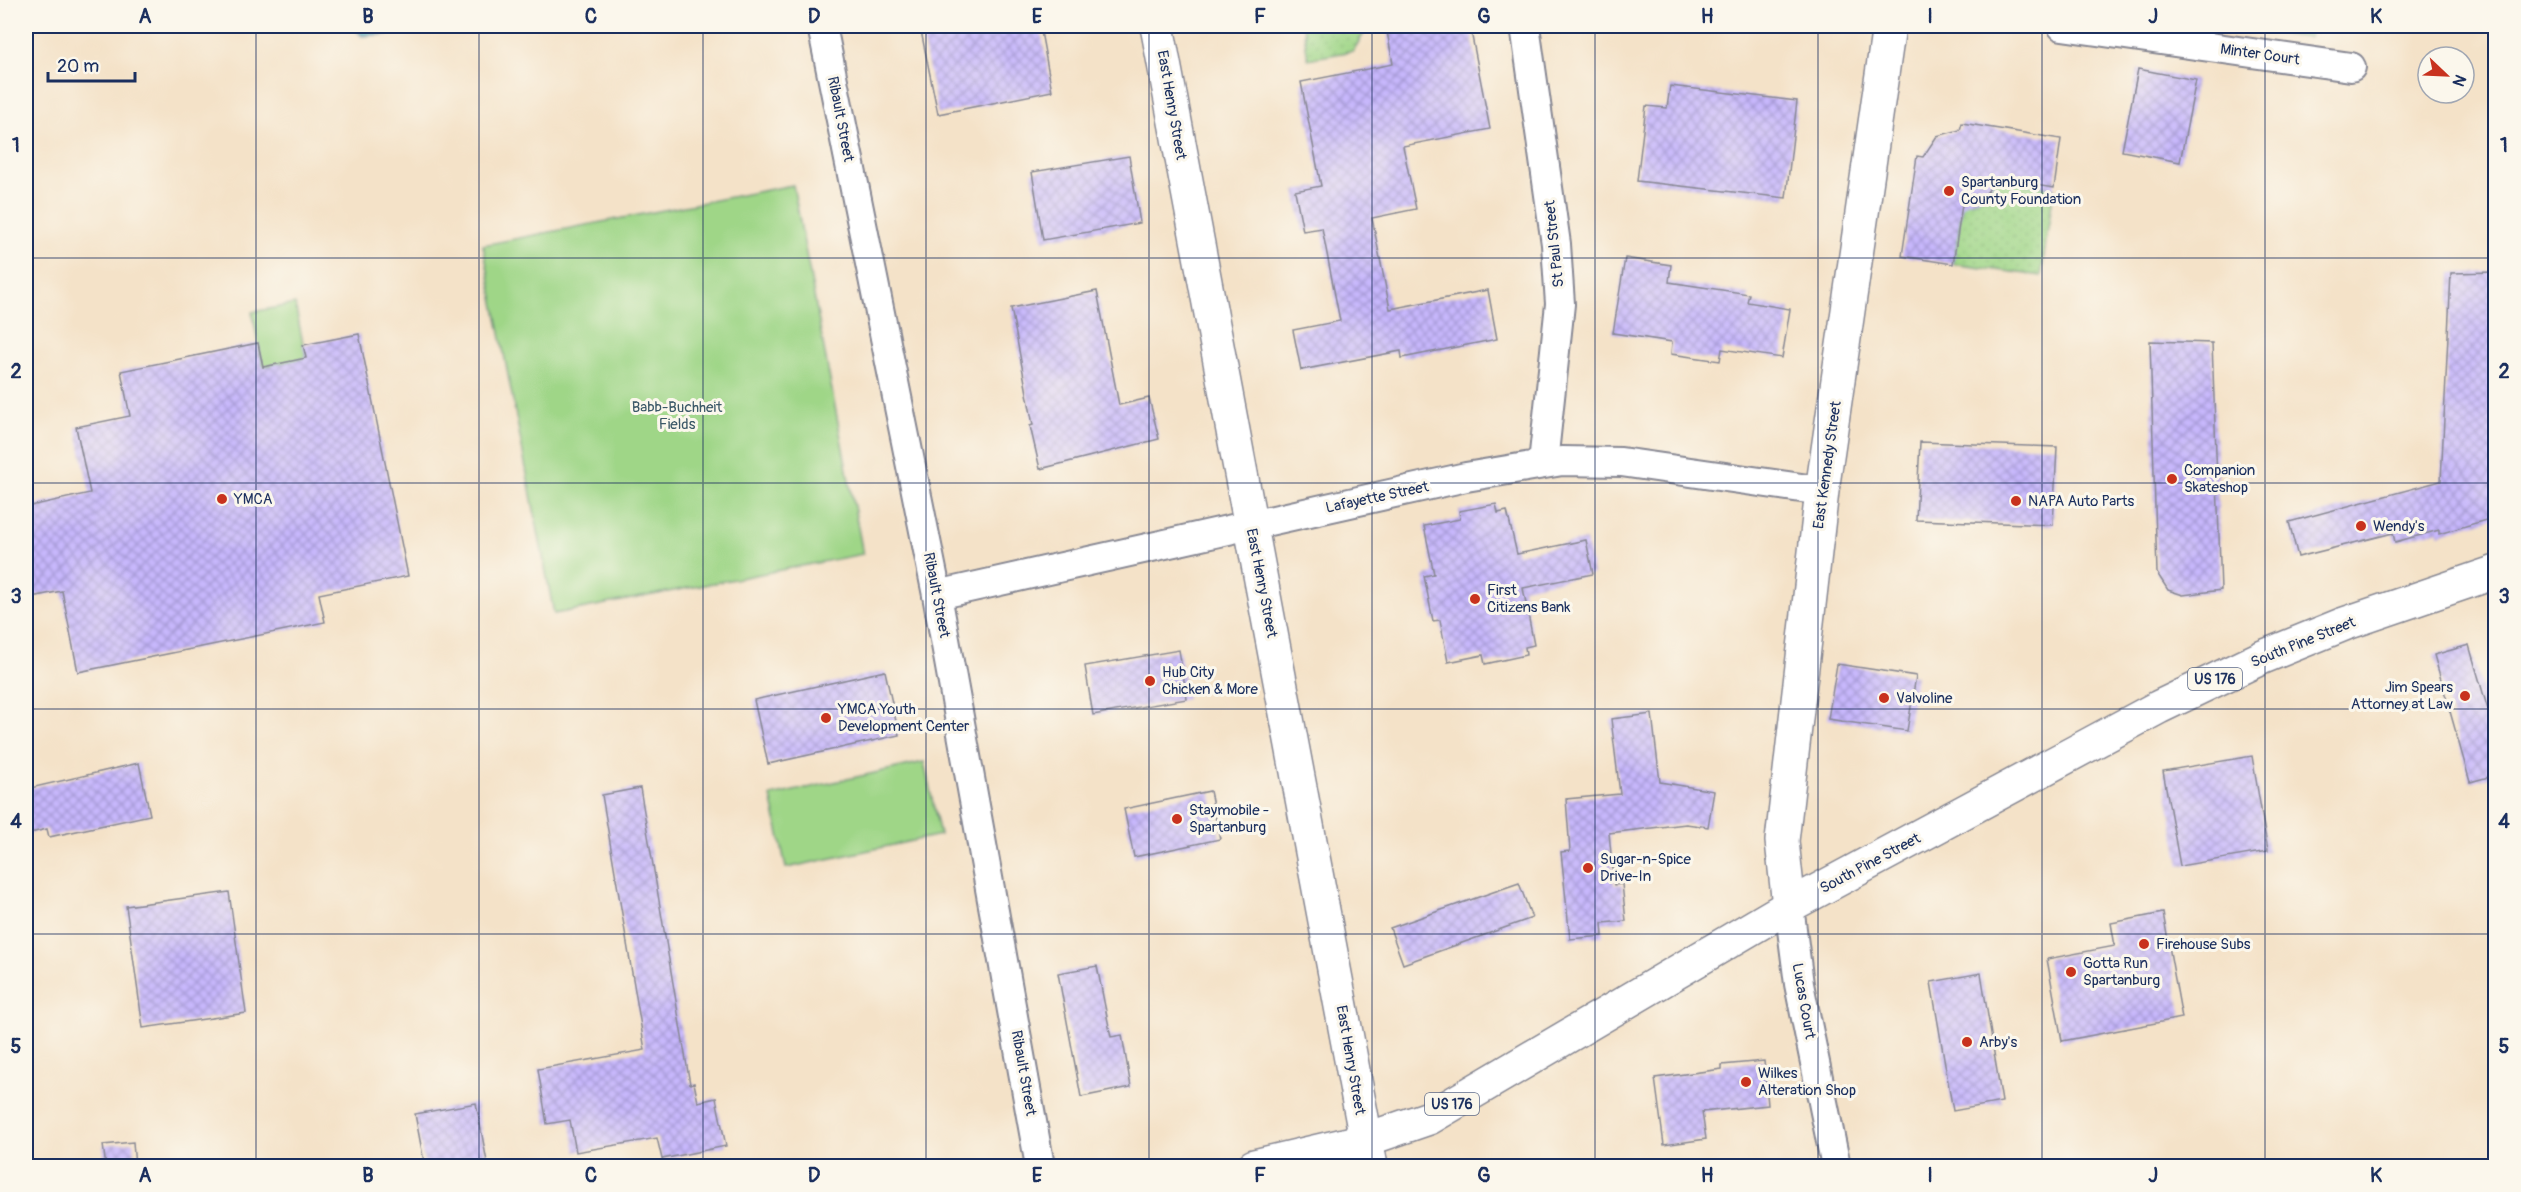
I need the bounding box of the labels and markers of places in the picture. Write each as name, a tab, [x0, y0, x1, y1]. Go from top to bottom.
place label: Spartanburg County Foundation	[1961, 173, 2081, 209]
marker: Spartanburg County Foundation	[1942, 184, 1956, 198]
place label: Companion Skateshop	[2184, 461, 2255, 497]
marker: Companion Skateshop	[2165, 472, 2179, 486]
place label: YMCA	[233, 490, 273, 509]
marker: YMCA	[215, 492, 229, 506]
place label: NAPA Auto Parts	[2028, 492, 2135, 511]
marker: NAPA Auto Parts	[2009, 494, 2023, 508]
place label: Wendy's	[2373, 517, 2425, 536]
marker: Wendy's	[2354, 519, 2368, 533]
place label: First Citizens Bank	[1487, 581, 1571, 617]
marker: First Citizens Bank	[1468, 592, 1482, 606]
place label: Hub City Chicken & More	[1162, 663, 1258, 699]
marker: Hub City Chicken & More	[1143, 674, 1157, 688]
place label: Jim Spears Attorney at Law	[2351, 678, 2453, 714]
place label: Valvoline	[1896, 689, 1953, 708]
marker: Jim Spears Attorney at Law	[2458, 689, 2472, 703]
marker: Valvoline	[1877, 691, 1891, 705]
place label: YMCA Youth Development Center	[837, 700, 970, 736]
marker: YMCA Youth Development Center	[819, 711, 833, 725]
place label: Staymobile - Spartanburg	[1189, 801, 1269, 837]
marker: Staymobile - Spartanburg	[1170, 812, 1184, 826]
place label: Sugar-n-Spice Drive-In	[1600, 850, 1692, 886]
marker: Sugar-n-Spice Drive-In	[1581, 861, 1595, 875]
place label: Firehouse Subs	[2156, 935, 2251, 954]
marker: Firehouse Subs	[2137, 937, 2151, 951]
place label: Gotta Run Spartanburg	[2083, 954, 2160, 990]
marker: Gotta Run Spartanburg	[2064, 965, 2078, 979]
place label: Arby's	[1979, 1033, 2018, 1052]
marker: Arby's	[1960, 1035, 1974, 1049]
place label: Wilkes Alteration Shop	[1758, 1064, 1856, 1100]
marker: Wilkes Alteration Shop	[1739, 1075, 1753, 1089]

